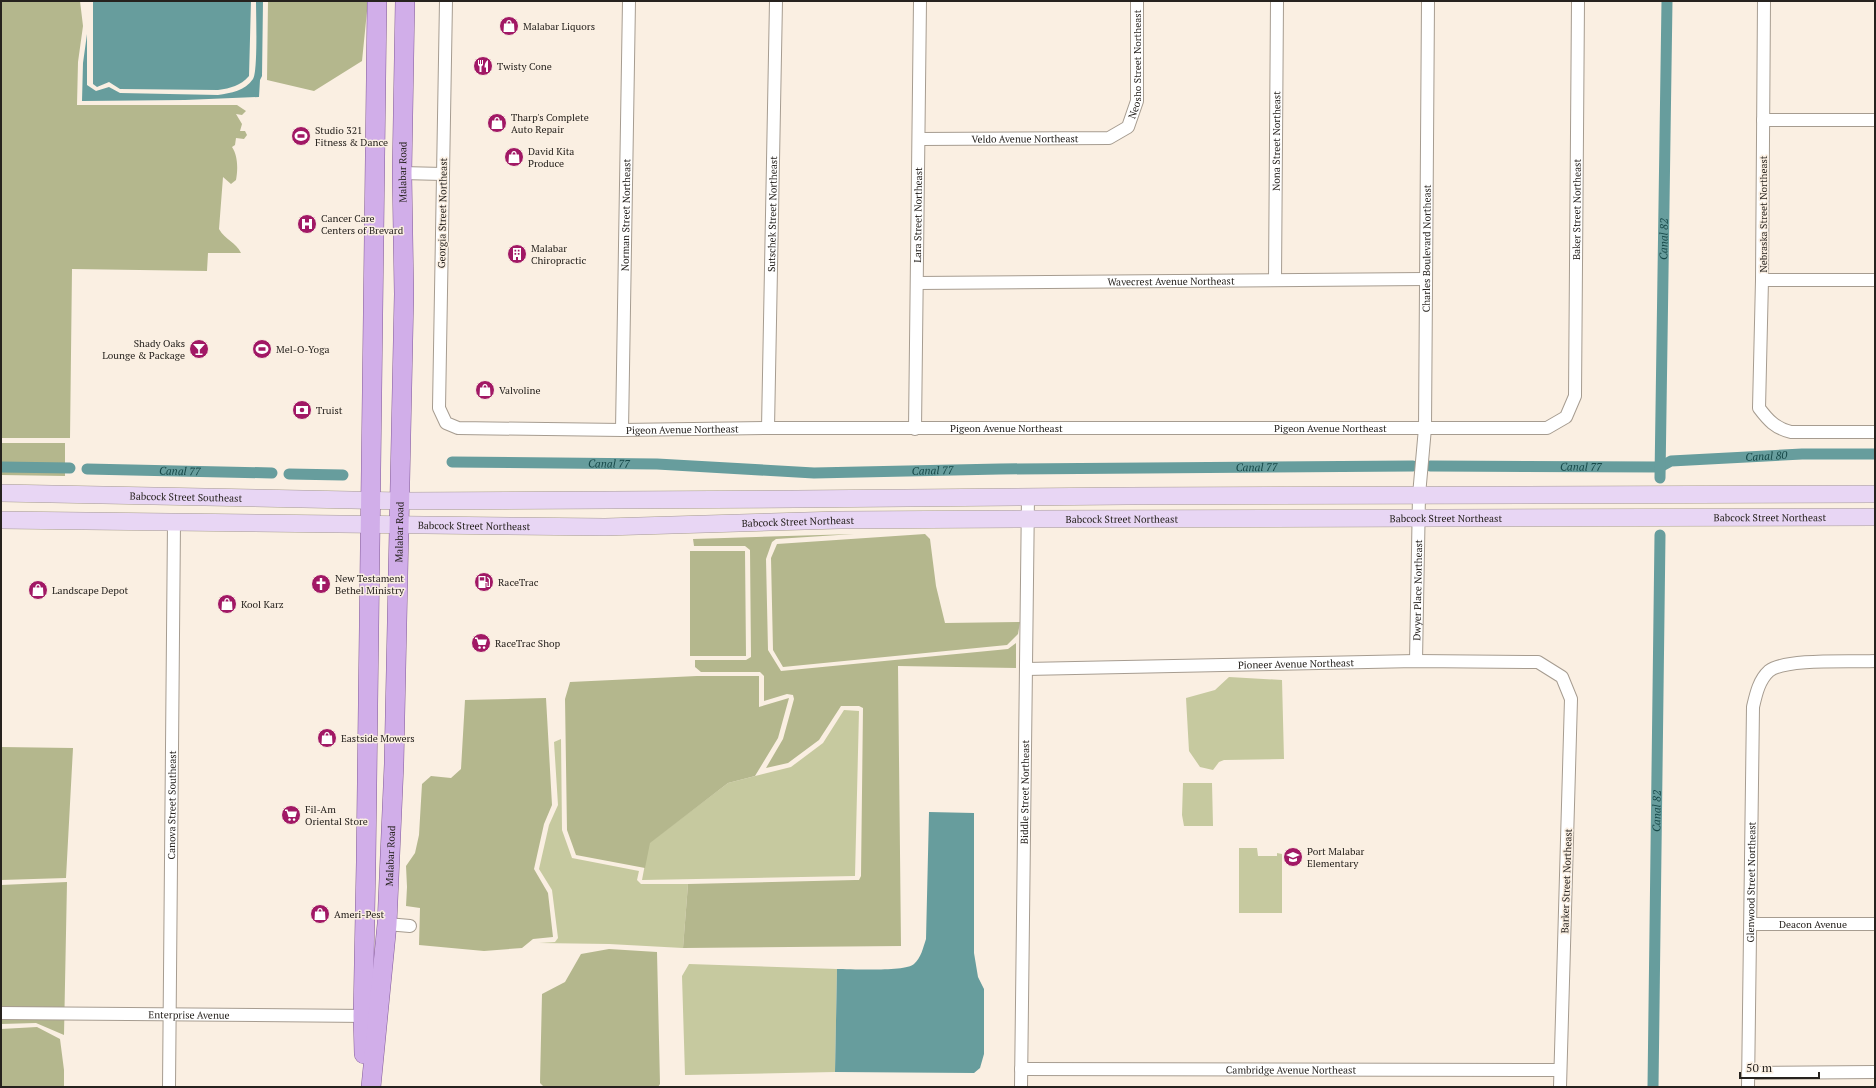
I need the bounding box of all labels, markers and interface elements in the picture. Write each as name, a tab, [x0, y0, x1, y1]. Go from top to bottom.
street label: Neosho Street Northeast	[1125, 9, 1144, 121]
shop icon: Malabar Liquors	[498, 15, 520, 37]
place label: Malabar Liquors	[523, 20, 595, 33]
restaurant icon: Twisty Cone	[472, 55, 494, 77]
place label: Twisty Cone	[497, 60, 552, 73]
street label: Nona Street Northeast	[1270, 91, 1283, 191]
place label: Tharp's Complete Auto Repair	[511, 111, 589, 136]
shop icon: Tharp's Complete Auto Repair	[486, 112, 508, 134]
place label: Studio 321 Fitness & Dance	[315, 124, 388, 149]
sports icon: Studio 321 Fitness & Dance	[290, 125, 312, 147]
street label: Veldo Avenue Northeast	[971, 132, 1079, 146]
street label: Malabar Road	[396, 141, 410, 203]
place label: David Kita Produce	[528, 145, 574, 170]
shop icon: David Kita Produce	[503, 146, 525, 168]
street label: Nebraska Street Northeast	[1757, 155, 1770, 273]
street label: Sutschek Street Northeast	[765, 156, 780, 272]
street label: Georgia Street Northeast	[435, 157, 450, 268]
street label: Norman Street Northeast	[619, 158, 633, 271]
street label: Baker Street Northeast	[1570, 159, 1584, 260]
street label: Lara Street Northeast	[911, 167, 925, 263]
street label: Charles Boulevard Northeast	[1420, 184, 1434, 312]
place label: Cancer Care Centers of Brevard	[321, 212, 404, 237]
hospital icon: Cancer Care Centers of Brevard	[296, 213, 318, 235]
water label: Canal 82	[1656, 218, 1671, 260]
place label: Malabar Chiropractic	[531, 242, 587, 267]
building icon: Malabar Chiropractic	[506, 243, 528, 265]
street label: Wavecrest Avenue Northeast	[1107, 274, 1235, 289]
place label: Shady Oaks Lounge & Package	[102, 337, 185, 362]
bar icon: Shady Oaks Lounge & Package	[188, 338, 210, 360]
sports icon: Mel-O-Yoga	[251, 338, 273, 360]
place label: Mel-O-Yoga	[276, 343, 329, 356]
shop icon: Valvoline	[474, 379, 496, 401]
place label: Valvoline	[499, 384, 541, 397]
bank icon: Truist	[291, 399, 313, 421]
place label: Truist	[316, 404, 343, 417]
street label: Pigeon Avenue Northeast	[626, 422, 739, 437]
street label: Pigeon Avenue Northeast	[950, 422, 1063, 435]
street label: Pigeon Avenue Northeast	[1274, 422, 1387, 435]
water label: Canal 80	[1745, 448, 1788, 464]
water label: Canal 77	[588, 456, 630, 471]
water label: Canal 77	[1236, 460, 1278, 474]
water label: Canal 77	[1560, 460, 1602, 474]
water label: Canal 77	[912, 463, 954, 478]
water label: Canal 77	[159, 464, 201, 478]
street label: Babcock Street Southeast	[130, 490, 243, 505]
street label: Malabar Road	[392, 501, 407, 563]
street label: Babcock Street Northeast	[1714, 511, 1826, 524]
street label: Babcock Street Northeast	[1390, 512, 1502, 525]
street label: Babcock Street Northeast	[1066, 513, 1178, 526]
street label: Babcock Street Northeast	[741, 514, 854, 530]
street label: Babcock Street Northeast	[418, 519, 531, 533]
street label: Dwyer Place Northeast	[1410, 539, 1425, 641]
fuel station icon: RaceTrac	[473, 571, 495, 593]
place label: New Testament Bethel Ministry	[335, 572, 405, 597]
church icon: New Testament Bethel Ministry	[310, 573, 332, 595]
place label: RaceTrac	[498, 576, 539, 589]
shop icon: Landscape Depot	[27, 579, 49, 601]
place label: Landscape Depot	[52, 584, 128, 597]
shop icon: Kool Karz	[216, 593, 238, 615]
place label: Kool Karz	[241, 598, 284, 611]
supermarket icon: RaceTrac Shop	[470, 632, 492, 654]
place label: RaceTrac Shop	[495, 637, 561, 650]
street label: Pioneer Avenue Northeast	[1238, 656, 1355, 672]
shop icon: Eastside Mowers	[316, 727, 338, 749]
place label: Eastside Mowers	[341, 732, 415, 745]
street label: Biddle Street Northeast	[1018, 739, 1032, 844]
street label: Canova Street Southeast	[165, 750, 179, 860]
water label: Canal 82	[1649, 790, 1664, 832]
place label: Fil-Am Oriental Store	[305, 803, 368, 828]
supermarket icon: Fil-Am Oriental Store	[280, 804, 302, 826]
street label: Glenwood Street Northeast	[1744, 821, 1758, 942]
street label: Malabar Road	[383, 825, 398, 887]
street label: Barker Street Northeast	[1558, 828, 1575, 934]
place label: Port Malabar Elementary	[1307, 845, 1364, 870]
school or university icon: Port Malabar Elementary	[1282, 846, 1304, 868]
shop icon: Ameri-Pest	[309, 903, 331, 925]
place label: Ameri-Pest	[334, 908, 385, 921]
street label: Deacon Avenue	[1779, 918, 1847, 931]
street label: Enterprise Avenue	[148, 1008, 230, 1022]
scale bar	[1740, 1054, 1819, 1080]
text: 50 m	[1746, 1060, 1773, 1075]
street label: Cambridge Avenue Northeast	[1226, 1063, 1356, 1077]

